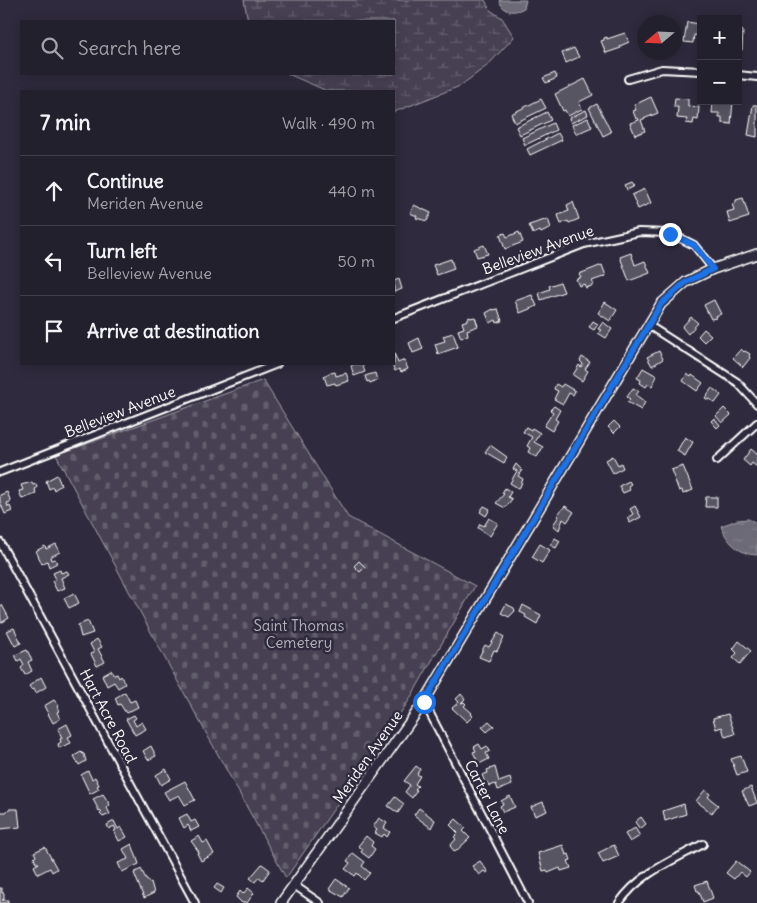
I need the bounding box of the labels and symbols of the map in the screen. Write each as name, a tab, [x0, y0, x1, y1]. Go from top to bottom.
north arrow	[637, 15, 682, 60]
street label: Belleview Avenue	[480, 221, 596, 278]
route end	[659, 223, 682, 246]
street label: Belleview Avenue	[62, 382, 178, 441]
park label: Saint Thomas Cemetery	[254, 616, 345, 652]
street label: Hart Acre Road	[76, 665, 141, 766]
route start	[413, 691, 436, 714]
street label: Meriden Avenue	[329, 707, 407, 807]
street label: Carter Lane	[461, 757, 514, 837]

